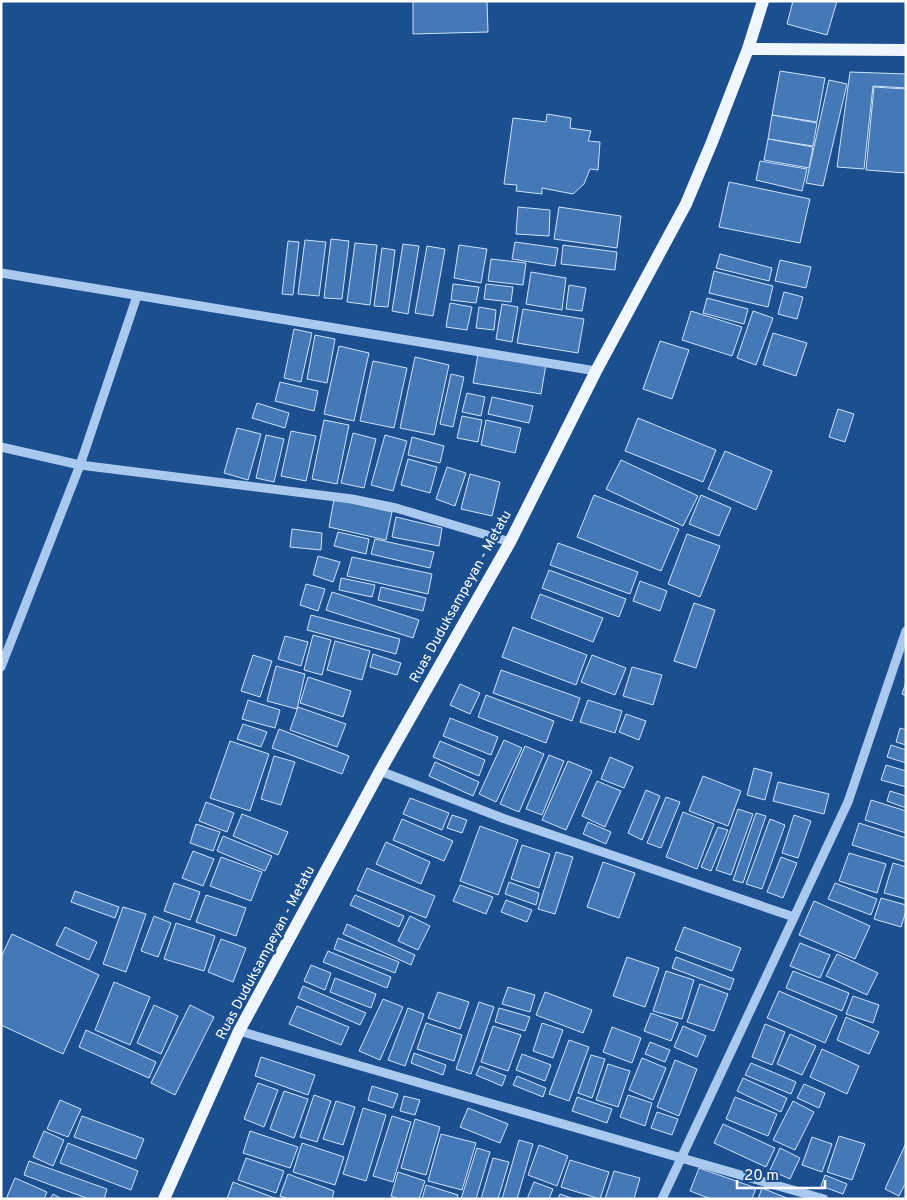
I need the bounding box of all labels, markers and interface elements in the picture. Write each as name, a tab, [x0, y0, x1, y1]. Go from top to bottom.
street label: Ruas Duduksampeyan - Metatu	[406, 508, 516, 686]
street label: Ruas Duduksampeyan - Metatu	[213, 863, 319, 1043]
scale bar	[737, 1158, 824, 1190]
text: 20 m	[744, 1167, 779, 1186]

